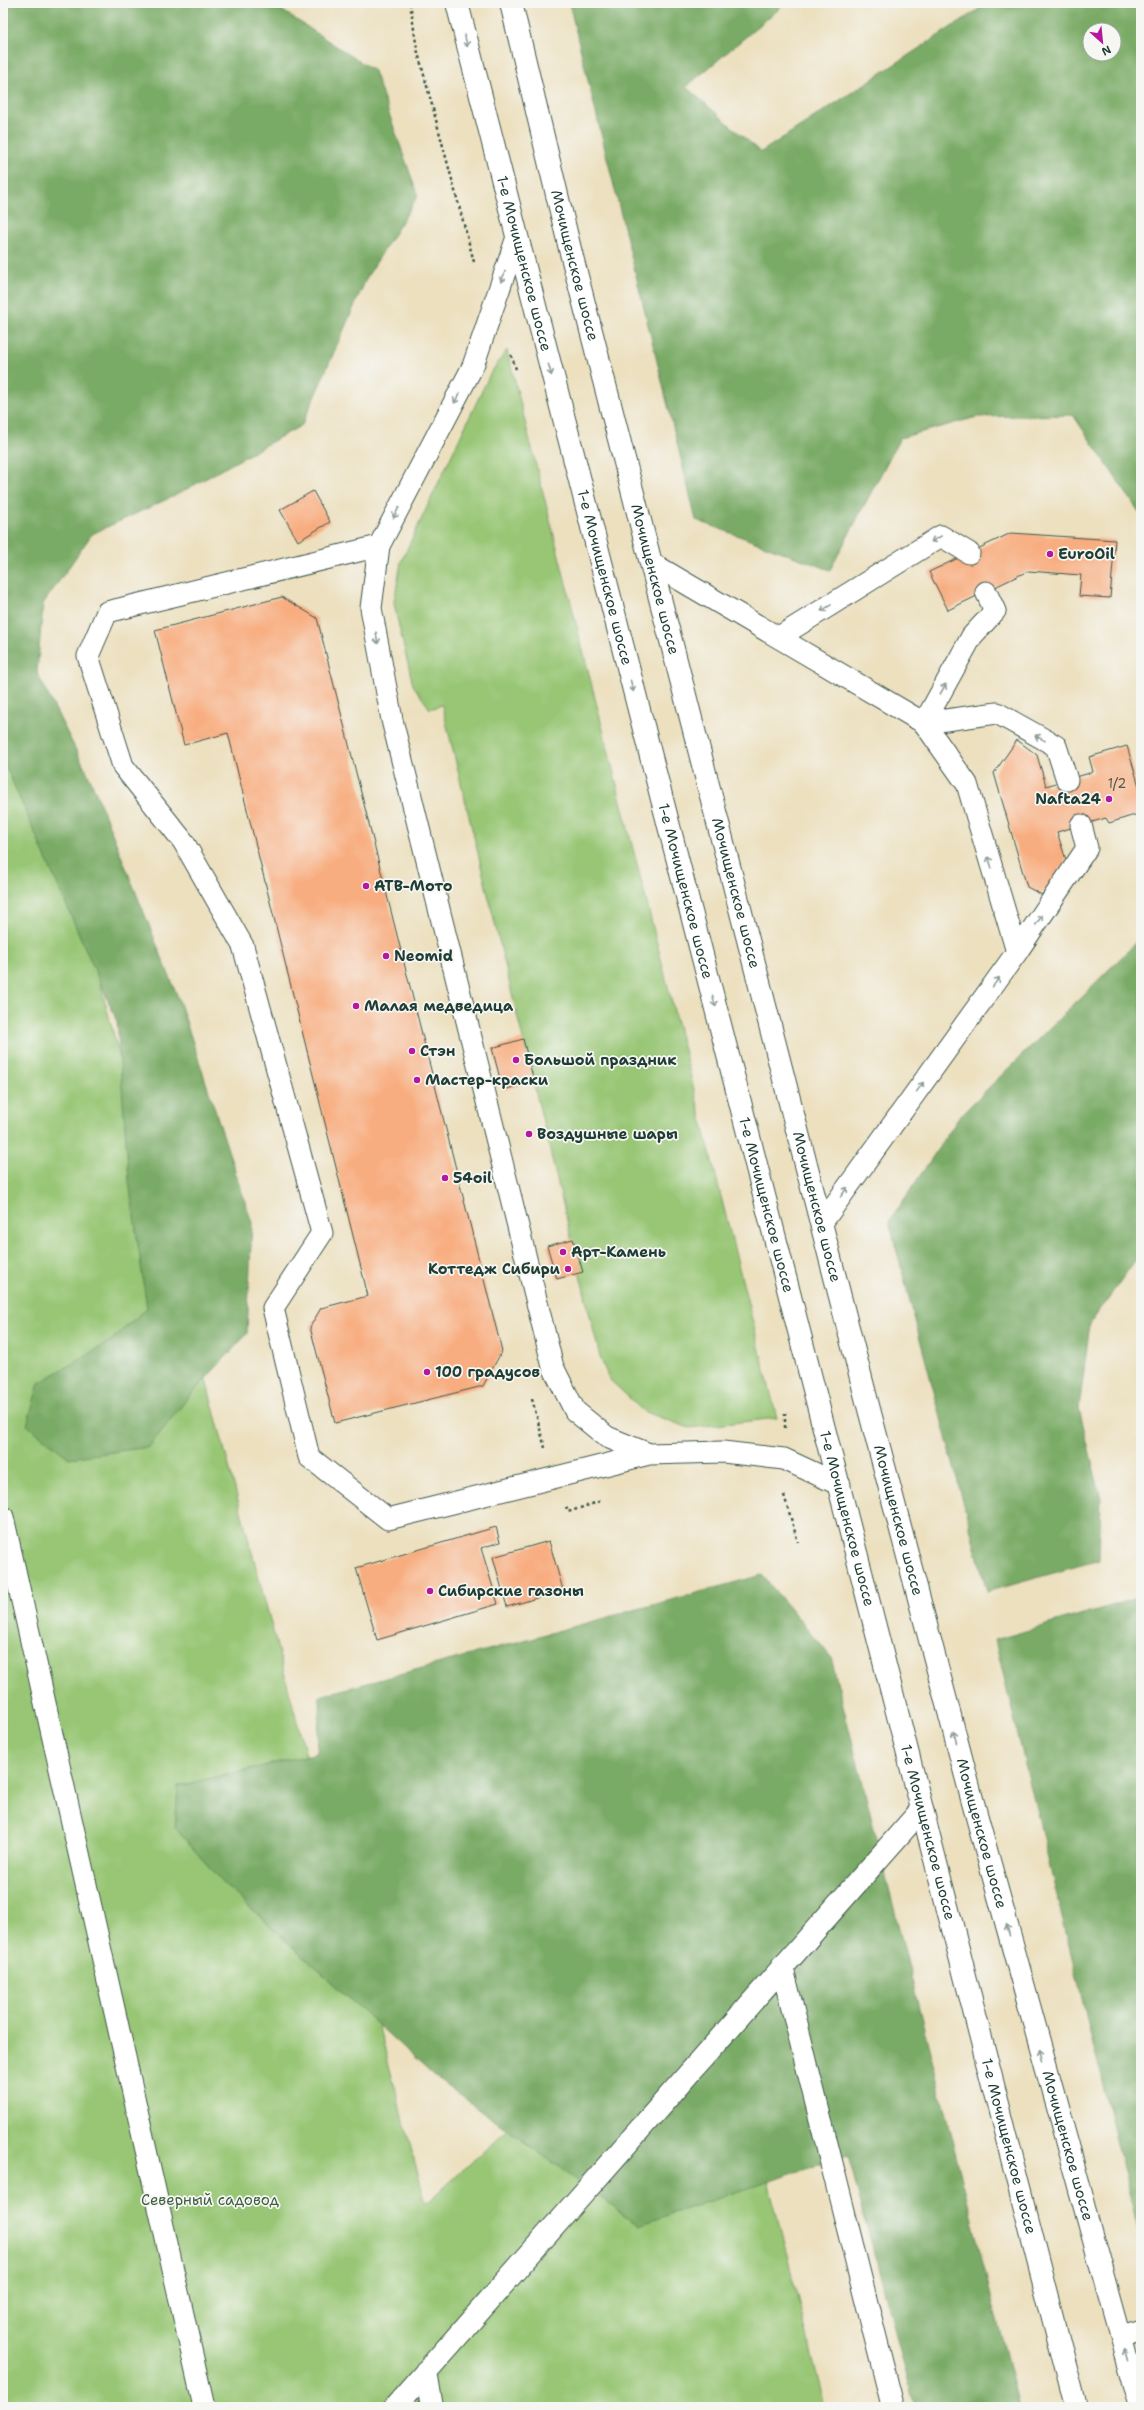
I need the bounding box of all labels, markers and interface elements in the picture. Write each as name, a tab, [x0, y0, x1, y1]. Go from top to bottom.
north arrow	[1082, 22, 1122, 62]
one-way arrow	[463, 34, 471, 47]
text: N	[1099, 42, 1114, 59]
street label: 1-е Мочищенское шоссе	[492, 173, 556, 354]
street label: Мочищенское шоссе	[546, 188, 603, 343]
one-way arrow	[499, 270, 507, 282]
one-way arrow	[547, 364, 554, 377]
one-way arrow	[452, 392, 460, 404]
street label: 1-е Мочищенское шоссе	[573, 487, 637, 667]
street label: Мочищенское шоссе	[626, 502, 684, 657]
one-way arrow	[392, 507, 400, 519]
one-way arrow	[930, 536, 942, 544]
place label: EuroOil	[1058, 544, 1115, 564]
marker: EuroOil	[1045, 549, 1055, 559]
one-way arrow	[820, 604, 831, 612]
one-way arrow	[373, 631, 381, 644]
one-way arrow	[629, 679, 636, 692]
one-way arrow	[940, 683, 947, 695]
one-way arrow	[1034, 733, 1046, 741]
house number: 1/2	[1108, 775, 1126, 792]
place label: Nafta24	[1035, 789, 1101, 809]
marker: Nafta24	[1104, 794, 1114, 804]
street label: 1-е Мочищенское шоссе	[653, 801, 718, 981]
street label: Мочищенское шоссе	[707, 815, 765, 971]
one-way arrow	[986, 856, 993, 869]
place label: АТВ-Мото	[374, 876, 453, 896]
marker: АТВ-Мото	[361, 881, 371, 891]
one-way arrow	[1035, 915, 1043, 926]
place label: Neomid	[394, 946, 453, 966]
marker: Neomid	[381, 951, 391, 961]
one-way arrow	[992, 976, 1000, 987]
one-way arrow	[711, 995, 718, 1008]
place label: Малая медведица	[364, 996, 514, 1016]
marker: Малая медведица	[351, 1001, 361, 1011]
place label: Стэн	[420, 1041, 455, 1061]
marker: Стэн	[407, 1046, 417, 1056]
place label: Большой праздник	[524, 1050, 677, 1070]
marker: Большой праздник	[511, 1055, 521, 1065]
place label: Мастер-краски	[425, 1070, 549, 1090]
marker: Мастер-краски	[412, 1075, 422, 1085]
one-way arrow	[916, 1082, 924, 1093]
street label: 1-е Мочищенское шоссе	[734, 1115, 799, 1295]
place label: Воздушные шары	[537, 1124, 678, 1144]
marker: Воздушные шары	[524, 1129, 534, 1139]
street label: Мочищенское шоссе	[788, 1129, 846, 1284]
place label: 54oil	[453, 1168, 492, 1188]
marker: 54oil	[440, 1173, 450, 1183]
one-way arrow	[840, 1187, 848, 1198]
place label: Арт-Камень	[571, 1242, 666, 1262]
marker: Арт-Камень	[558, 1247, 568, 1257]
place label: Коттедж Сибири	[428, 1259, 561, 1279]
marker: Коттедж Сибири	[563, 1264, 573, 1274]
place label: 100 градусов	[435, 1362, 540, 1382]
marker: 100 градусов	[422, 1367, 432, 1377]
street label: 1-е Мочищенское шоссе	[815, 1429, 879, 1609]
street label: Мочищенское шоссе	[869, 1443, 928, 1598]
place label: Сибирские газоны	[438, 1581, 584, 1601]
marker: Сибирские газоны	[425, 1586, 435, 1596]
one-way arrow	[951, 1731, 958, 1744]
street label: 1-е Мочищенское шоссе	[896, 1742, 960, 1922]
street label: Мочищенское шоссе	[952, 1756, 1012, 1911]
one-way arrow	[1004, 1924, 1011, 1937]
one-way arrow	[1038, 2049, 1046, 2062]
street label: 1-е Мочищенское шоссе	[977, 2056, 1041, 2236]
street label: Мочищенское шоссе	[1038, 2068, 1098, 2223]
park label: Северный садовод	[141, 2190, 279, 2210]
one-way arrow	[1121, 2350, 1129, 2363]

